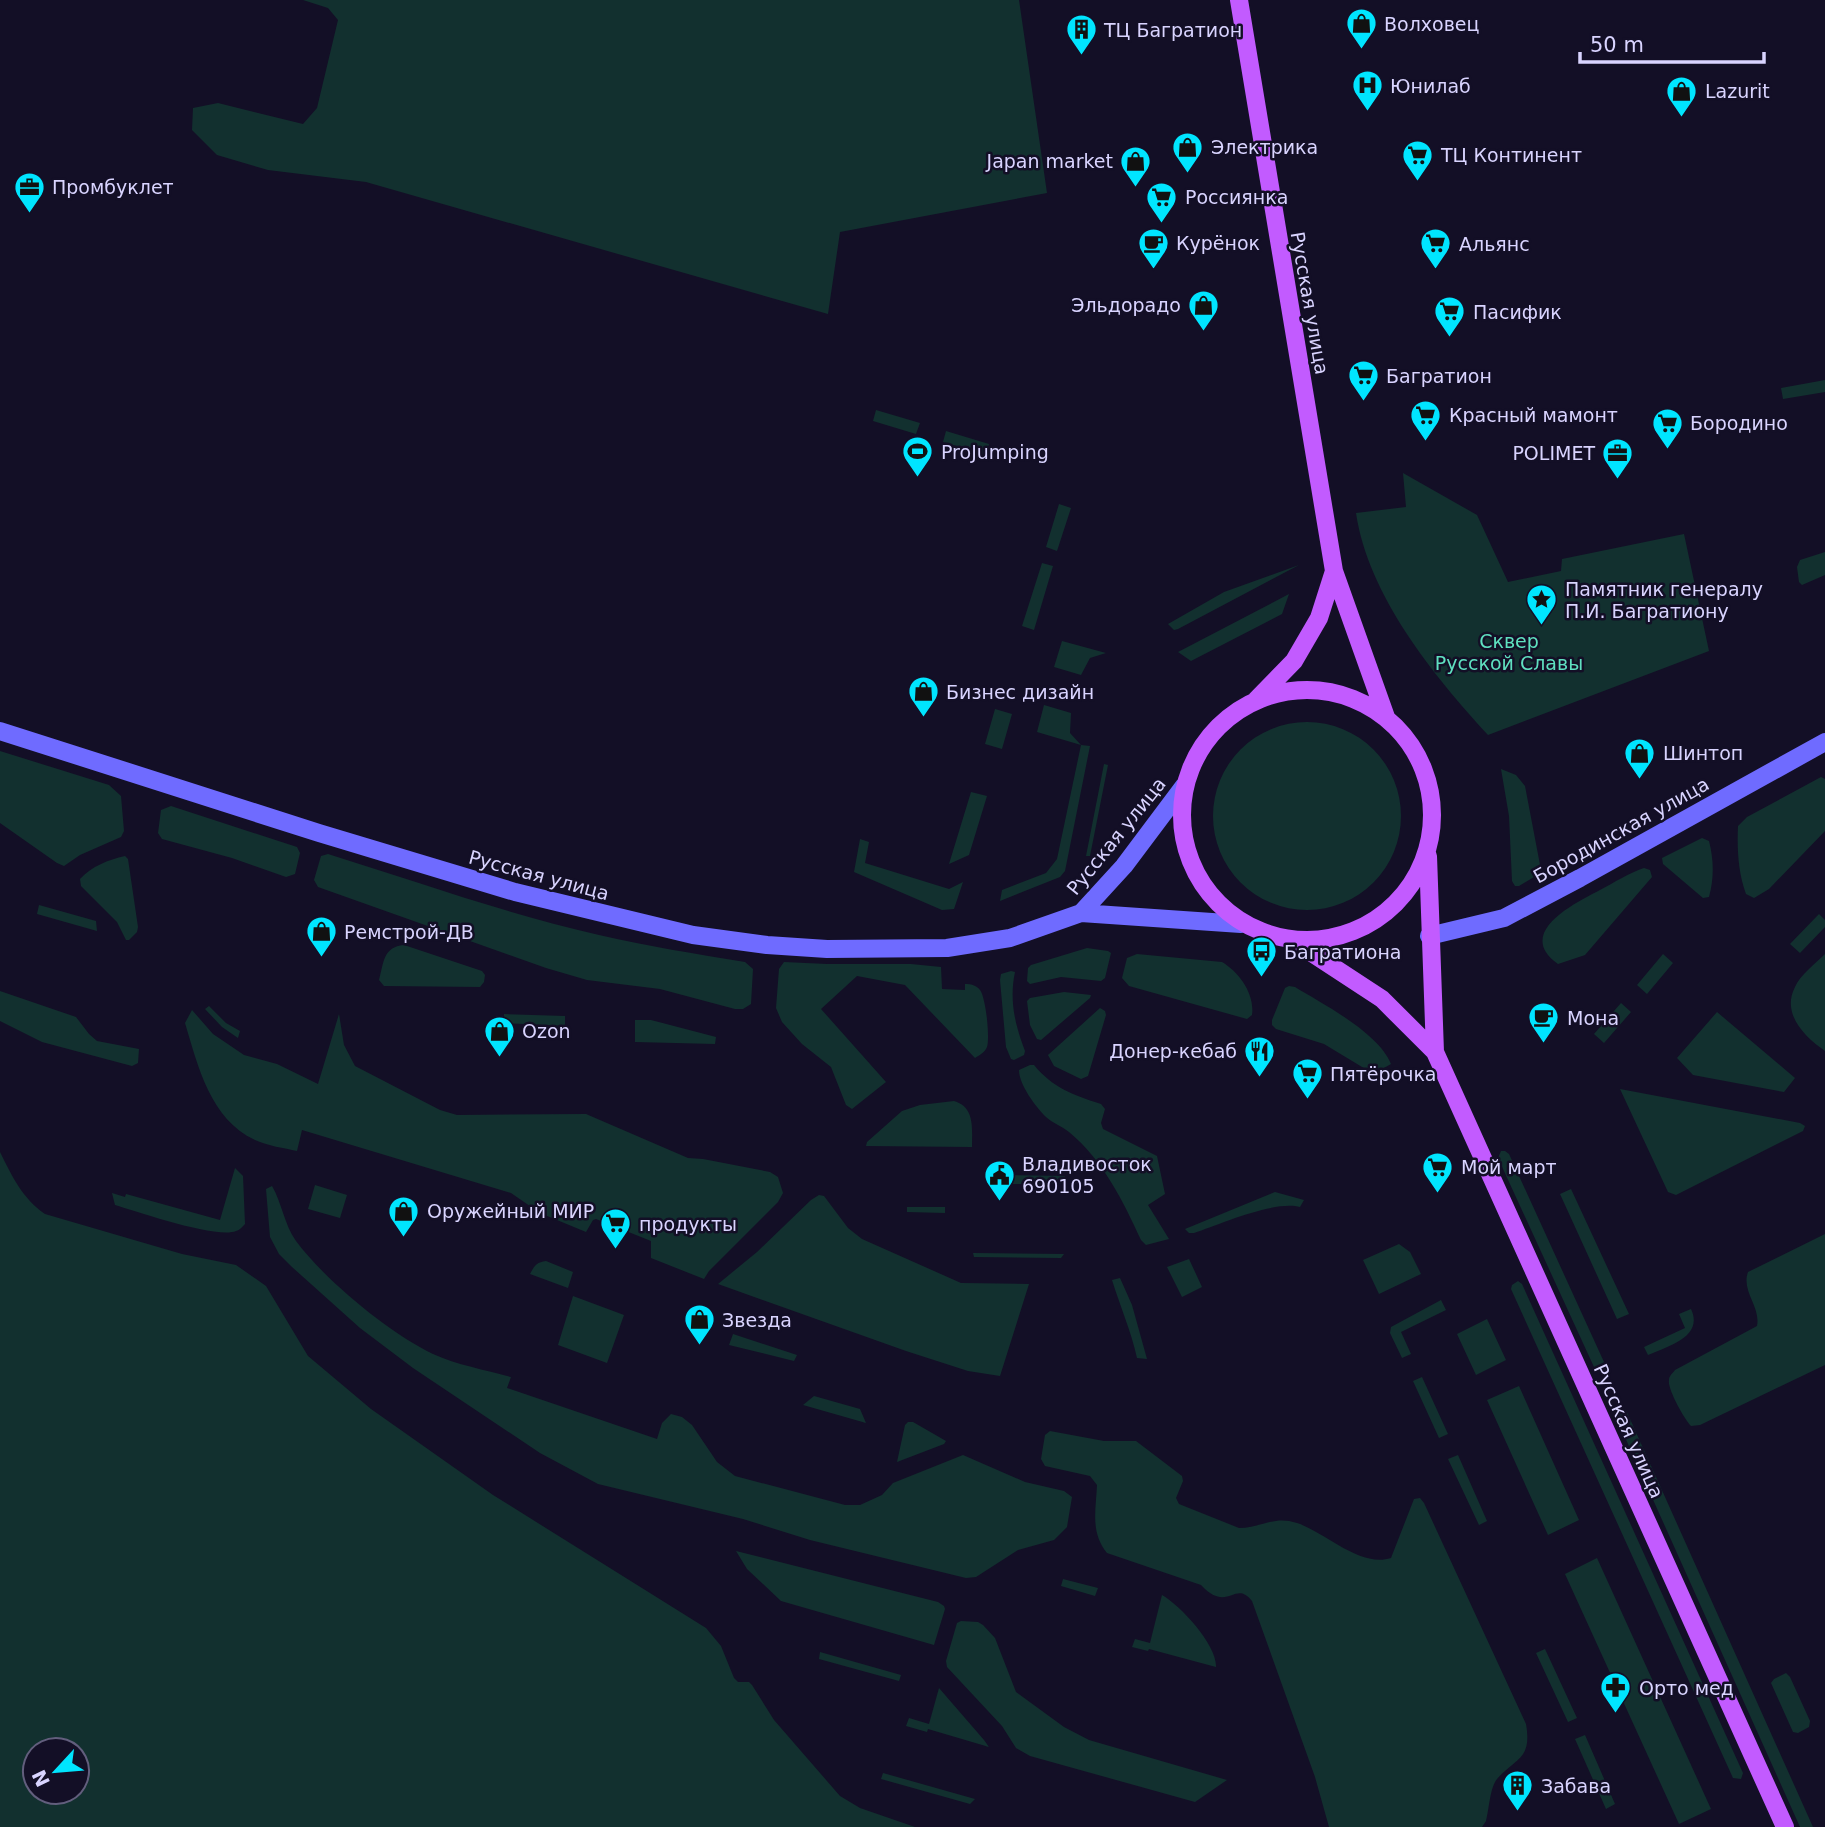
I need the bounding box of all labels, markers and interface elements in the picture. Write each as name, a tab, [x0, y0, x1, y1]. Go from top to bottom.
shop icon: Волховец	[1344, 7, 1378, 51]
building icon: ТЦ Багратион	[1064, 13, 1098, 57]
place label: Волховец	[1384, 13, 1480, 35]
place label: ТЦ Багратион	[1103, 19, 1242, 41]
scale bar	[1580, 21, 1764, 65]
text: 50 m	[1590, 33, 1644, 57]
hospital icon: Юнилаб	[1350, 69, 1384, 113]
shop icon: Lazurit	[1665, 74, 1699, 118]
place label: Юнилаб	[1390, 75, 1471, 97]
place label: Lazurit	[1705, 80, 1770, 102]
shop icon: Электрика	[1171, 130, 1205, 174]
place label: Электрика	[1211, 136, 1318, 158]
supermarket icon: ТЦ Континент	[1401, 138, 1435, 182]
shop icon: Japan market	[1119, 144, 1153, 188]
place label: ТЦ Континент	[1440, 144, 1582, 166]
place label: Japan market	[986, 150, 1113, 172]
office icon: Промбуклет	[12, 170, 46, 214]
place label: Промбуклет	[52, 176, 174, 198]
supermarket icon: Россиянка	[1145, 180, 1179, 224]
place label: Россиянка	[1185, 186, 1288, 208]
cafe icon: Курёнок	[1136, 226, 1170, 270]
supermarket icon: Альянс	[1419, 227, 1453, 271]
street label: Русская улица	[1287, 230, 1333, 376]
place label: Курёнок	[1176, 232, 1260, 254]
place label: Альянс	[1459, 233, 1530, 255]
shop icon: Эльдорадо	[1187, 288, 1221, 332]
place label: Эльдорадо	[1071, 294, 1181, 316]
supermarket icon: Пасифик	[1433, 295, 1467, 339]
place label: Пасифик	[1473, 301, 1562, 323]
supermarket icon: Багратион	[1346, 359, 1380, 403]
place label: Багратион	[1386, 365, 1492, 387]
supermarket icon: Красный мамонт	[1409, 398, 1443, 442]
place label: Красный мамонт	[1449, 404, 1618, 426]
supermarket icon: Бородино	[1650, 406, 1684, 450]
place label: Бородино	[1690, 412, 1788, 434]
sports icon: ProJumping	[901, 435, 935, 479]
office icon: POLIMET	[1601, 436, 1635, 480]
place label: ProJumping	[941, 441, 1049, 463]
place label: POLIMET	[1512, 442, 1595, 464]
place label: Памятник генералу П.И. Багратиону	[1565, 578, 1763, 622]
place icon: Памятник генералу П.И. Багратиону	[1525, 583, 1559, 627]
park label: Сквер Русской Славы	[1435, 630, 1583, 674]
shop icon: Бизнес дизайн	[906, 675, 940, 719]
place label: Бизнес дизайн	[946, 681, 1094, 703]
shop icon: Шинтоп	[1623, 736, 1657, 780]
place label: Шинтоп	[1663, 742, 1743, 764]
street label: Бородинская улица	[1529, 772, 1713, 888]
street label: Русская улица	[1062, 773, 1170, 899]
street label: Русская улица	[466, 846, 612, 904]
shop icon: Ремстрой-ДВ	[304, 915, 338, 959]
place label: Ремстрой-ДВ	[344, 921, 474, 943]
bus stop icon: Багратиона	[1244, 935, 1278, 979]
place label: Багратиона	[1284, 941, 1401, 963]
cafe icon: Мона	[1527, 1001, 1561, 1045]
place label: Мона	[1567, 1007, 1619, 1029]
shop icon: Ozon	[482, 1014, 516, 1058]
place label: Ozon	[522, 1020, 571, 1042]
restaurant icon: Донер-кебаб	[1243, 1034, 1277, 1078]
place label: Донер-кебаб	[1109, 1040, 1237, 1062]
supermarket icon: Пятёрочка	[1290, 1057, 1324, 1101]
place label: Пятёрочка	[1330, 1063, 1437, 1085]
supermarket icon: Мой март	[1421, 1150, 1455, 1194]
place label: Владивосток 690105	[1022, 1153, 1152, 1197]
place label: Мой март	[1461, 1156, 1557, 1178]
public building icon: Владивосток 690105	[982, 1158, 1016, 1202]
shop icon: Оружейный МИР	[387, 1194, 421, 1238]
place label: Оружейный МИР	[427, 1200, 594, 1222]
supermarket icon: продукты	[599, 1207, 633, 1251]
place label: продукты	[639, 1213, 737, 1235]
shop icon: Звезда	[682, 1303, 716, 1347]
place label: Звезда	[722, 1309, 792, 1331]
street label: Русская улица	[1590, 1361, 1668, 1501]
pharmacy icon: Орто мед	[1599, 1671, 1633, 1715]
place label: Орто мед	[1639, 1677, 1734, 1699]
north arrow	[21, 1736, 91, 1806]
text: N	[27, 1766, 54, 1790]
building icon: Забава	[1501, 1769, 1535, 1813]
place label: Забава	[1541, 1775, 1611, 1797]

